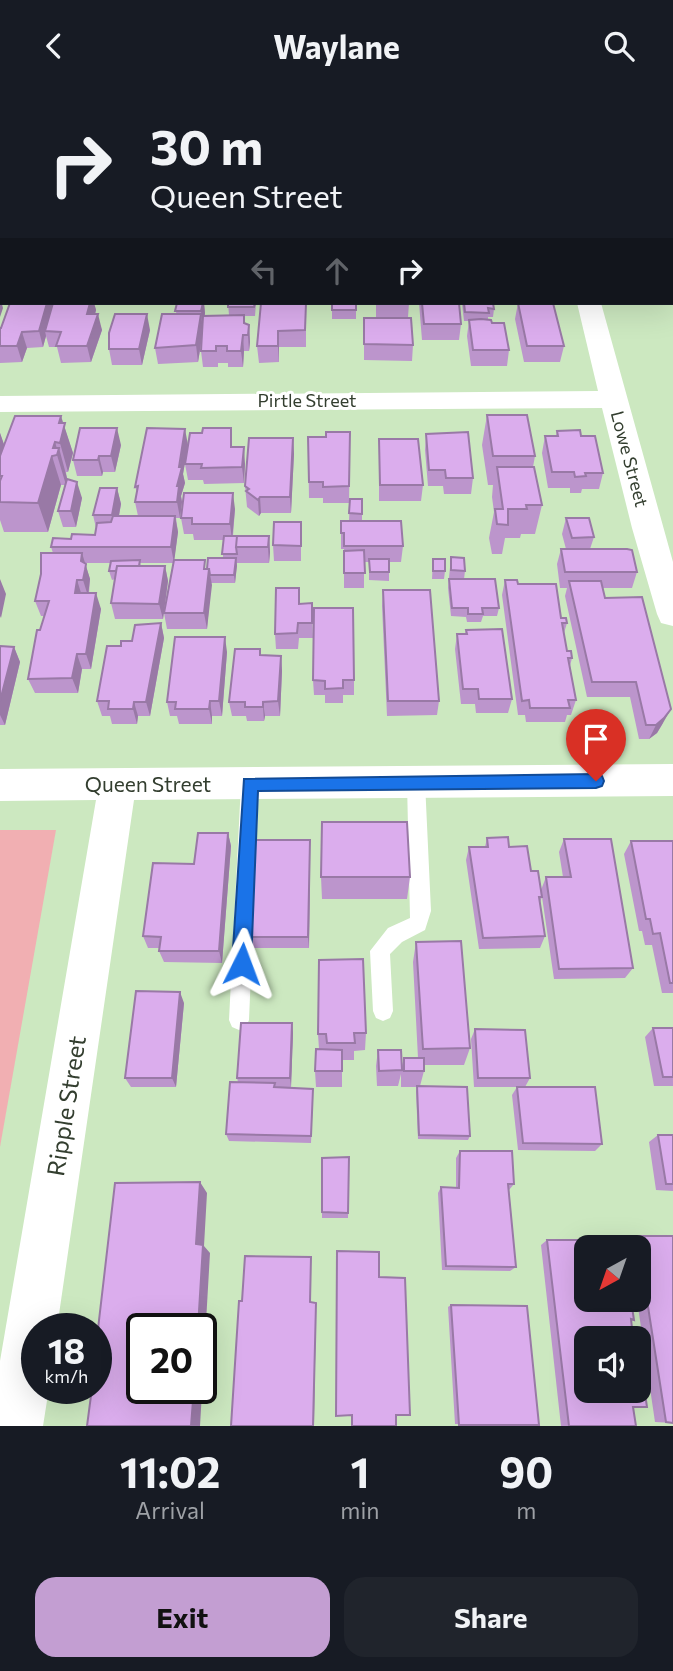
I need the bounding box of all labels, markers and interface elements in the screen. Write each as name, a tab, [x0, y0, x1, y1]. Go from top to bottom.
text: Waylane	[273, 26, 400, 66]
icon: back	[35, 27, 73, 65]
icon: search	[600, 27, 638, 65]
text: 30 m	[150, 115, 263, 175]
icon: right	[35, 119, 126, 210]
text: Queen Street	[150, 175, 343, 215]
icon: left	[245, 252, 283, 290]
icon: ahead	[318, 252, 356, 290]
icon: right	[391, 252, 429, 290]
street label: Pirtle Street	[258, 389, 356, 411]
street label: Lowe Street	[607, 408, 653, 509]
pin	[566, 709, 626, 781]
icon: arrive	[577, 720, 615, 758]
street label: Queen Street	[85, 771, 211, 796]
position arrow	[205, 927, 279, 1001]
street label: Ripple Street	[40, 1033, 91, 1178]
north arrow	[574, 1235, 651, 1313]
map controls	[574, 1235, 651, 1403]
speed limit sign: 20	[126, 1313, 217, 1404]
button: sound	[574, 1326, 651, 1403]
text: 18	[48, 1328, 85, 1371]
text: km/h	[45, 1365, 88, 1387]
text: 11:02	[120, 1445, 221, 1497]
text: 1	[350, 1445, 369, 1497]
text: 90	[499, 1445, 553, 1497]
text: Arrival	[135, 1496, 205, 1524]
text: min	[340, 1496, 380, 1524]
text: m	[516, 1496, 536, 1524]
button: Exit	[35, 1577, 330, 1657]
button: Share	[344, 1577, 638, 1657]

